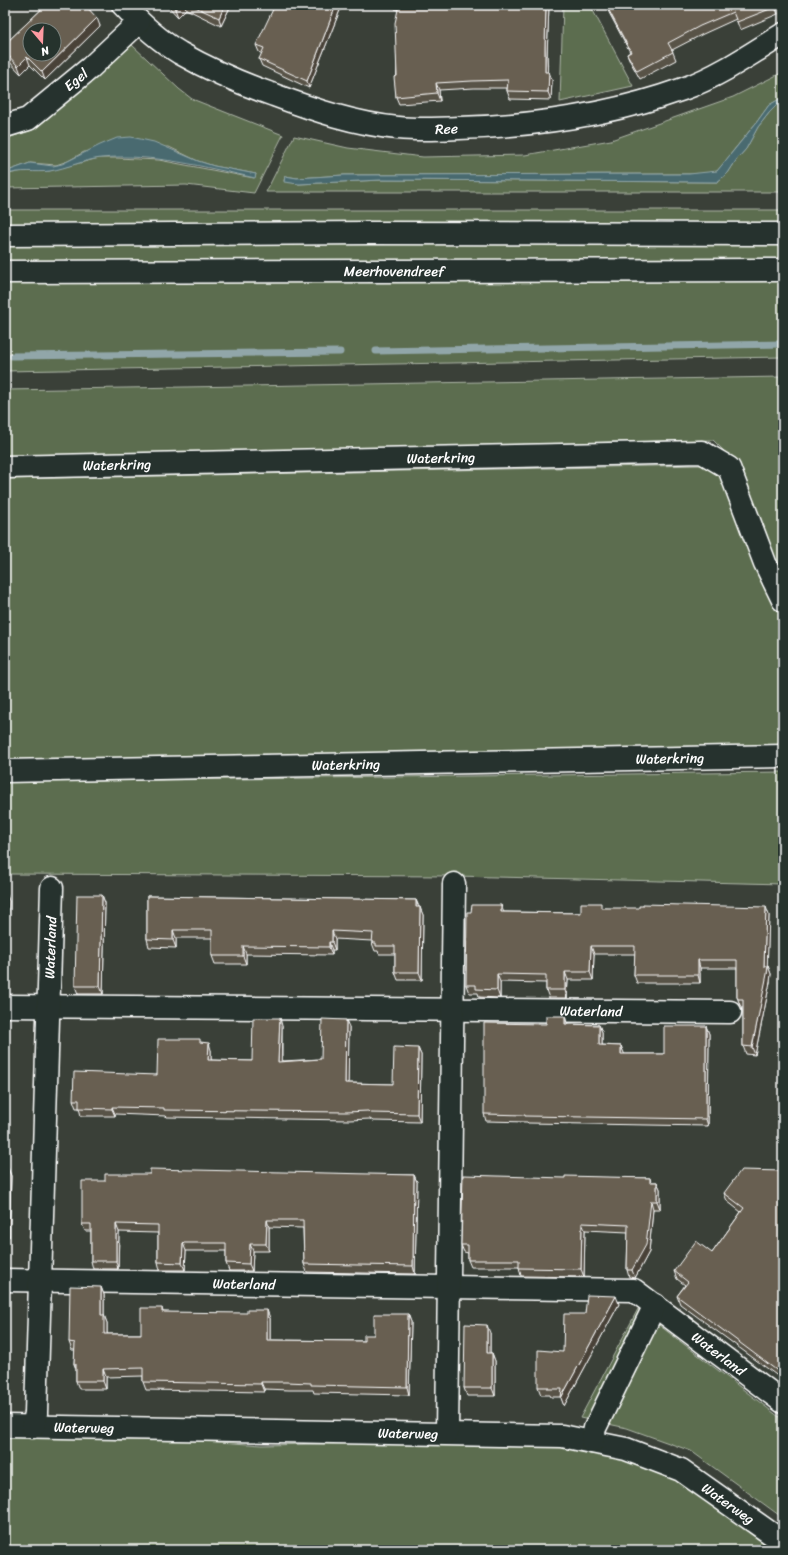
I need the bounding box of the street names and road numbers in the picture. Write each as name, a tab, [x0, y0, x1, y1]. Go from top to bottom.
street label: Egel	[58, 61, 95, 98]
street label: Ree	[435, 116, 459, 142]
street label: Meerhovendreef	[344, 258, 446, 284]
street label: Waterkring	[406, 444, 475, 471]
street label: Waterkring	[82, 451, 152, 478]
street label: Waterkring	[635, 745, 704, 771]
street label: Waterkring	[311, 751, 380, 778]
street label: Waterland	[37, 914, 64, 979]
street label: Waterland	[559, 998, 624, 1024]
street label: Waterland	[212, 1271, 277, 1297]
street label: Waterland	[686, 1325, 753, 1383]
street label: Waterweg	[54, 1414, 114, 1440]
street label: Waterweg	[378, 1420, 438, 1446]
street label: Waterweg	[696, 1476, 760, 1531]

